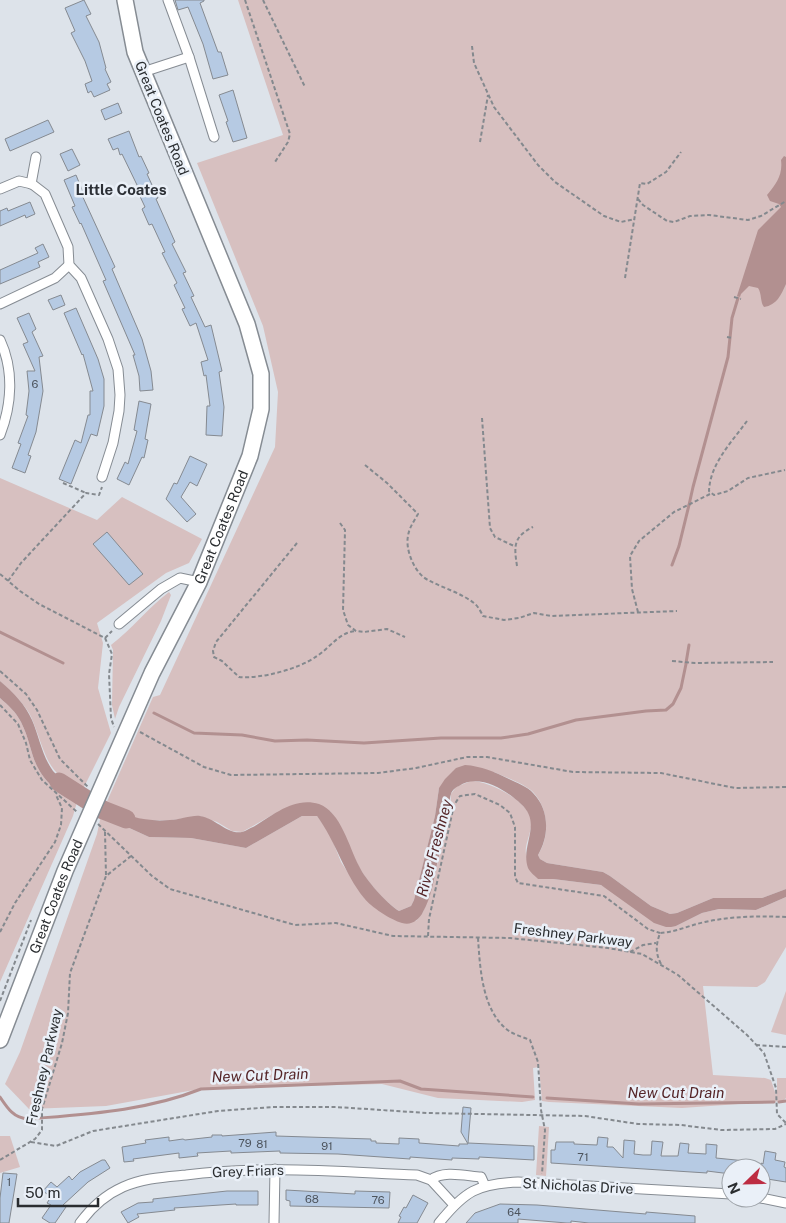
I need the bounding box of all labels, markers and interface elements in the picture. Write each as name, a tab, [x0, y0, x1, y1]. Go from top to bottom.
street label: Great Coates Road	[132, 59, 192, 177]
district label: Little Coates	[75, 181, 167, 198]
house number: 6	[32, 378, 39, 390]
street label: Great Coates Road	[191, 468, 251, 586]
water label: River Freshney	[413, 797, 455, 899]
street label: Great Coates Road	[26, 837, 86, 956]
street label: Freshney Parkway	[513, 920, 634, 950]
street label: Freshney Parkway	[23, 1007, 65, 1127]
water label: New Cut Drain	[211, 1065, 309, 1085]
water label: New Cut Drain	[628, 1084, 724, 1101]
house number: 79	[238, 1137, 252, 1149]
house number: 81	[256, 1138, 268, 1150]
house number: 91	[321, 1140, 333, 1152]
house number: 71	[577, 1151, 589, 1163]
north arrow	[721, 1158, 771, 1208]
street label: Grey Friars	[212, 1162, 284, 1180]
street label: St Nicholas Drive	[522, 1175, 634, 1197]
house number: 1	[7, 1176, 11, 1188]
scale bar	[18, 1176, 98, 1208]
text: N	[725, 1180, 744, 1196]
text: 50 m	[25, 1184, 60, 1201]
house number: 68	[305, 1193, 319, 1205]
house number: 76	[371, 1194, 385, 1206]
house number: 64	[507, 1206, 521, 1218]

